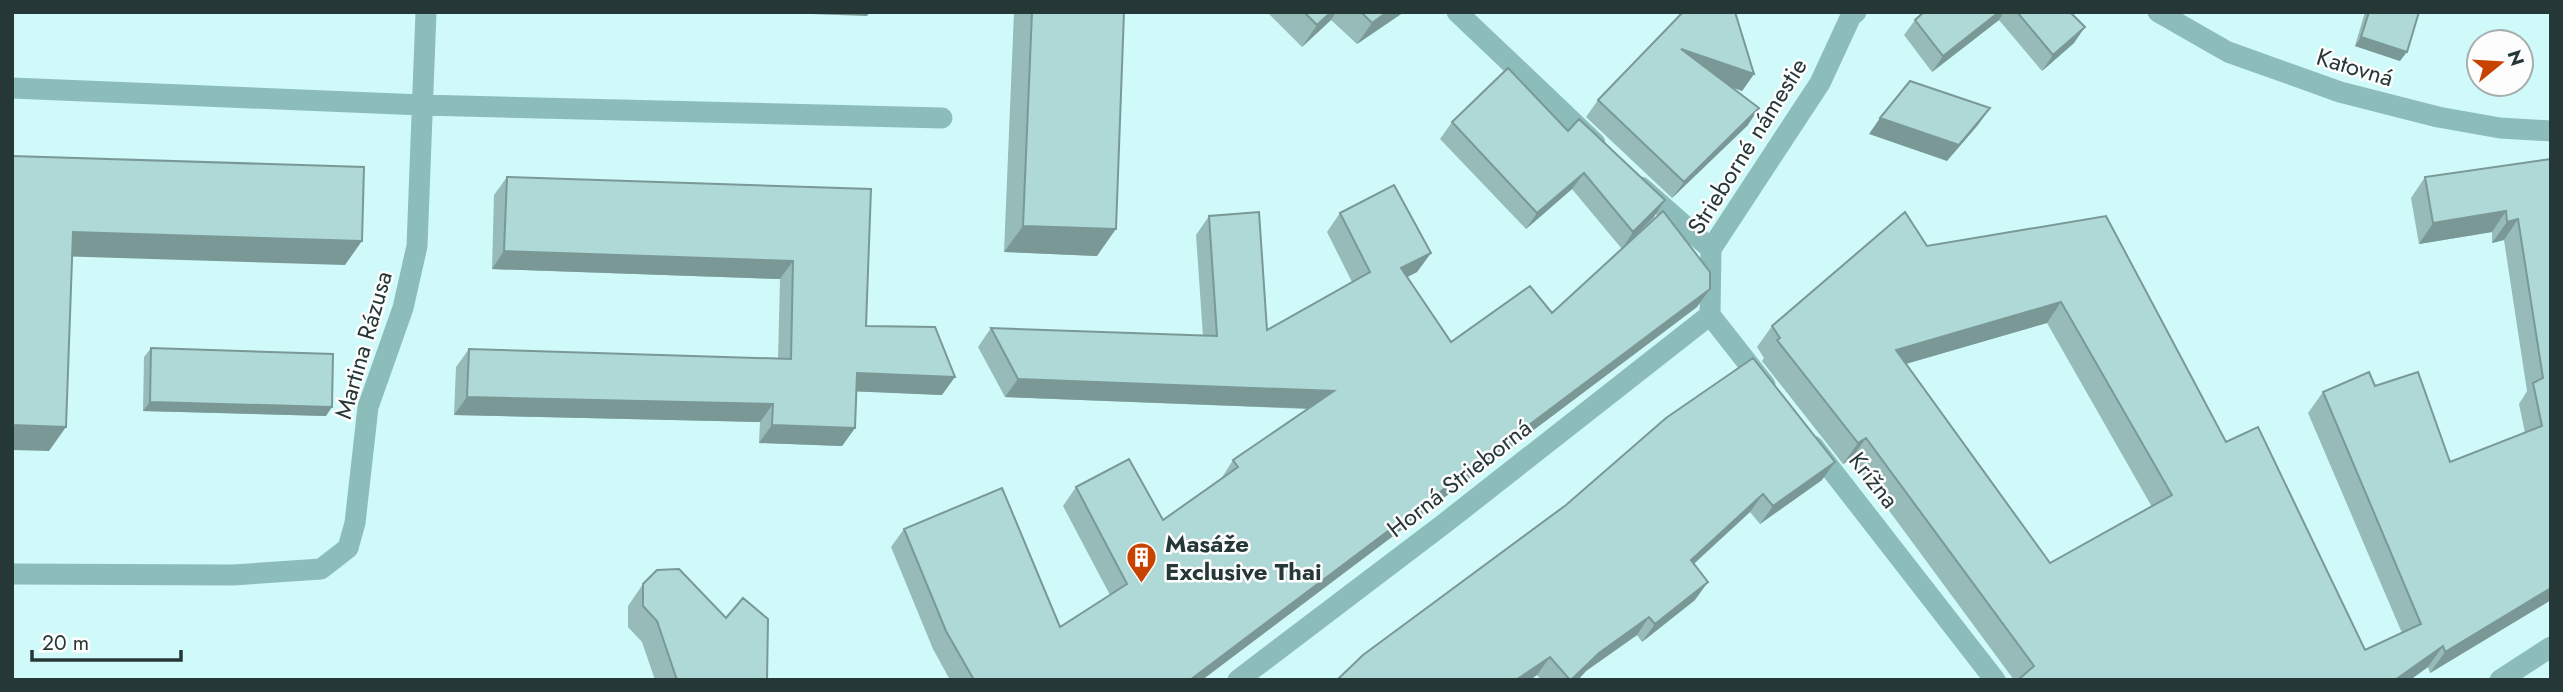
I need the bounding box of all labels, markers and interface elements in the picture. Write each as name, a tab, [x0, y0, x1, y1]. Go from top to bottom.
north arrow	[2465, 28, 2535, 98]
street label: Katovná	[2312, 39, 2398, 95]
text: N	[2501, 47, 2531, 69]
street label: Strieborné námestie	[1679, 51, 1815, 241]
street label: Martina Rázusa	[325, 267, 401, 423]
street label: Horná Strieborná	[1379, 410, 1539, 546]
street label: Krížna	[1841, 444, 1907, 516]
place label: Masáže Exclusive Thai	[1165, 526, 1322, 589]
building icon: Masáže Exclusive Thai	[1125, 540, 1159, 584]
scale bar	[32, 618, 180, 662]
text: 20 m	[42, 628, 89, 658]

